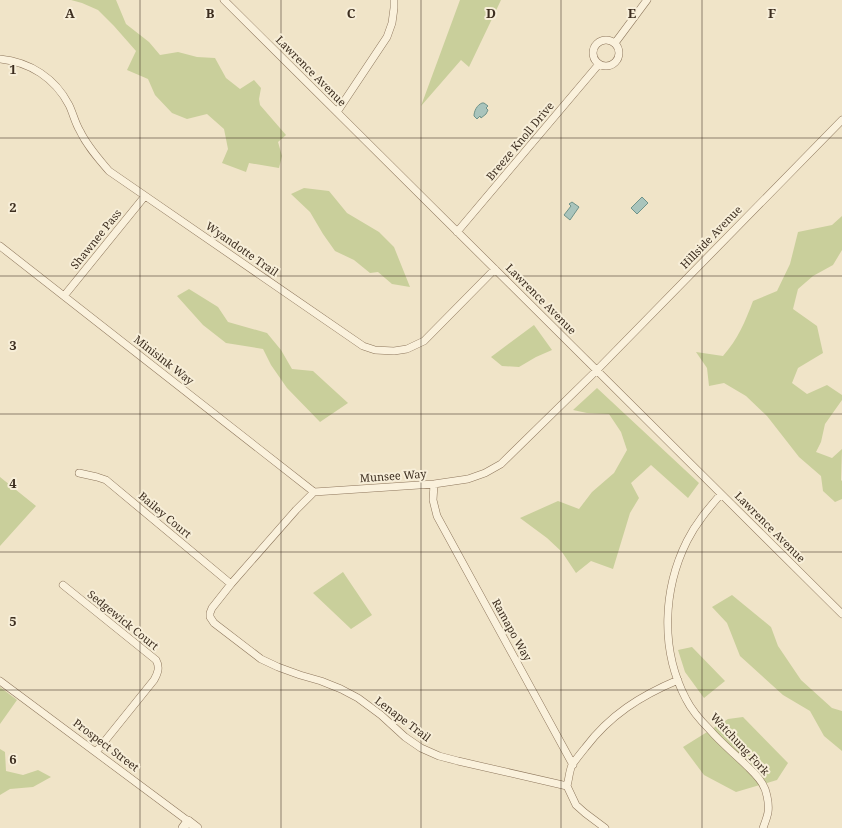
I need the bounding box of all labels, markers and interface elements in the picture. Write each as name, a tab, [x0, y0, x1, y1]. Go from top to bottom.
text: A	[65, 4, 75, 22]
text: B	[206, 4, 215, 22]
text: C	[347, 4, 356, 22]
text: D	[486, 4, 496, 22]
text: E	[628, 4, 637, 22]
text: F	[768, 4, 776, 22]
street label: Lawrence Avenue	[273, 32, 350, 109]
text: 1	[9, 60, 17, 78]
street label: Breeze Knoll Drive	[482, 98, 557, 183]
text: 2	[9, 198, 17, 216]
street label: Hillside Avenue	[677, 202, 745, 271]
street label: Shawnee Pass	[67, 206, 124, 272]
street label: Wyandotte Trail	[203, 218, 282, 280]
street label: Lawrence Avenue	[503, 260, 580, 337]
street label: Minisink Way	[131, 331, 198, 388]
text: 3	[9, 336, 17, 354]
street label: Munsee Way	[359, 466, 428, 485]
text: 4	[9, 474, 17, 492]
street label: Bailey Court	[136, 488, 195, 541]
street label: Lawrence Avenue	[732, 488, 809, 565]
street label: Sedgewick Court	[85, 586, 162, 653]
street label: Ramapo Way	[489, 596, 536, 664]
text: 5	[9, 612, 17, 630]
street label: Lenape Trail	[372, 693, 435, 745]
street label: Watchung Fork	[708, 709, 774, 778]
street label: Prospect Street	[70, 715, 142, 774]
text: 6	[9, 750, 17, 768]

